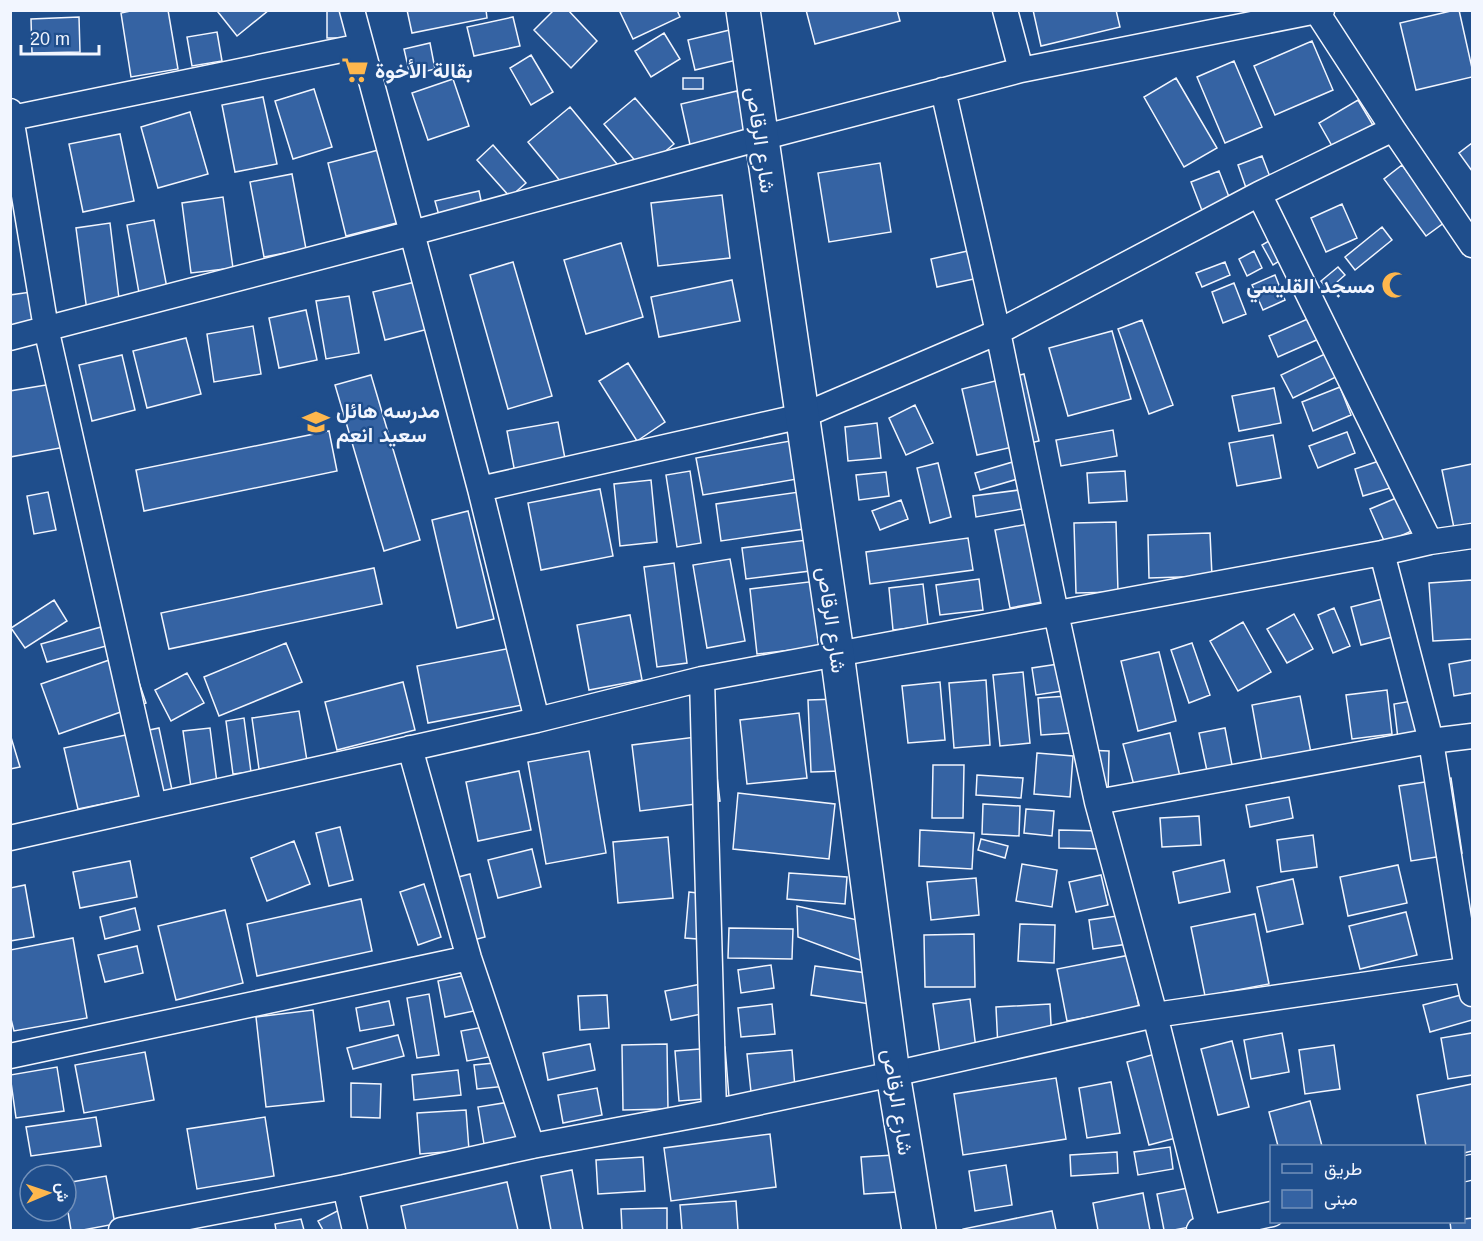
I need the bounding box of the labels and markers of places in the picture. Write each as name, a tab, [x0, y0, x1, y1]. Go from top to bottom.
supermarket icon: بقالة الأخوة	[340, 55, 370, 85]
place label: بقالة الأخوة	[375, 58, 473, 84]
mosque icon: مسجد القليسي	[1380, 270, 1410, 300]
place label: مسجد القليسي	[1246, 274, 1375, 303]
place label: مدرسه هائل سعيد انعم	[336, 399, 440, 449]
school or university icon: مدرسه هائل سعيد انعم	[301, 407, 331, 437]

